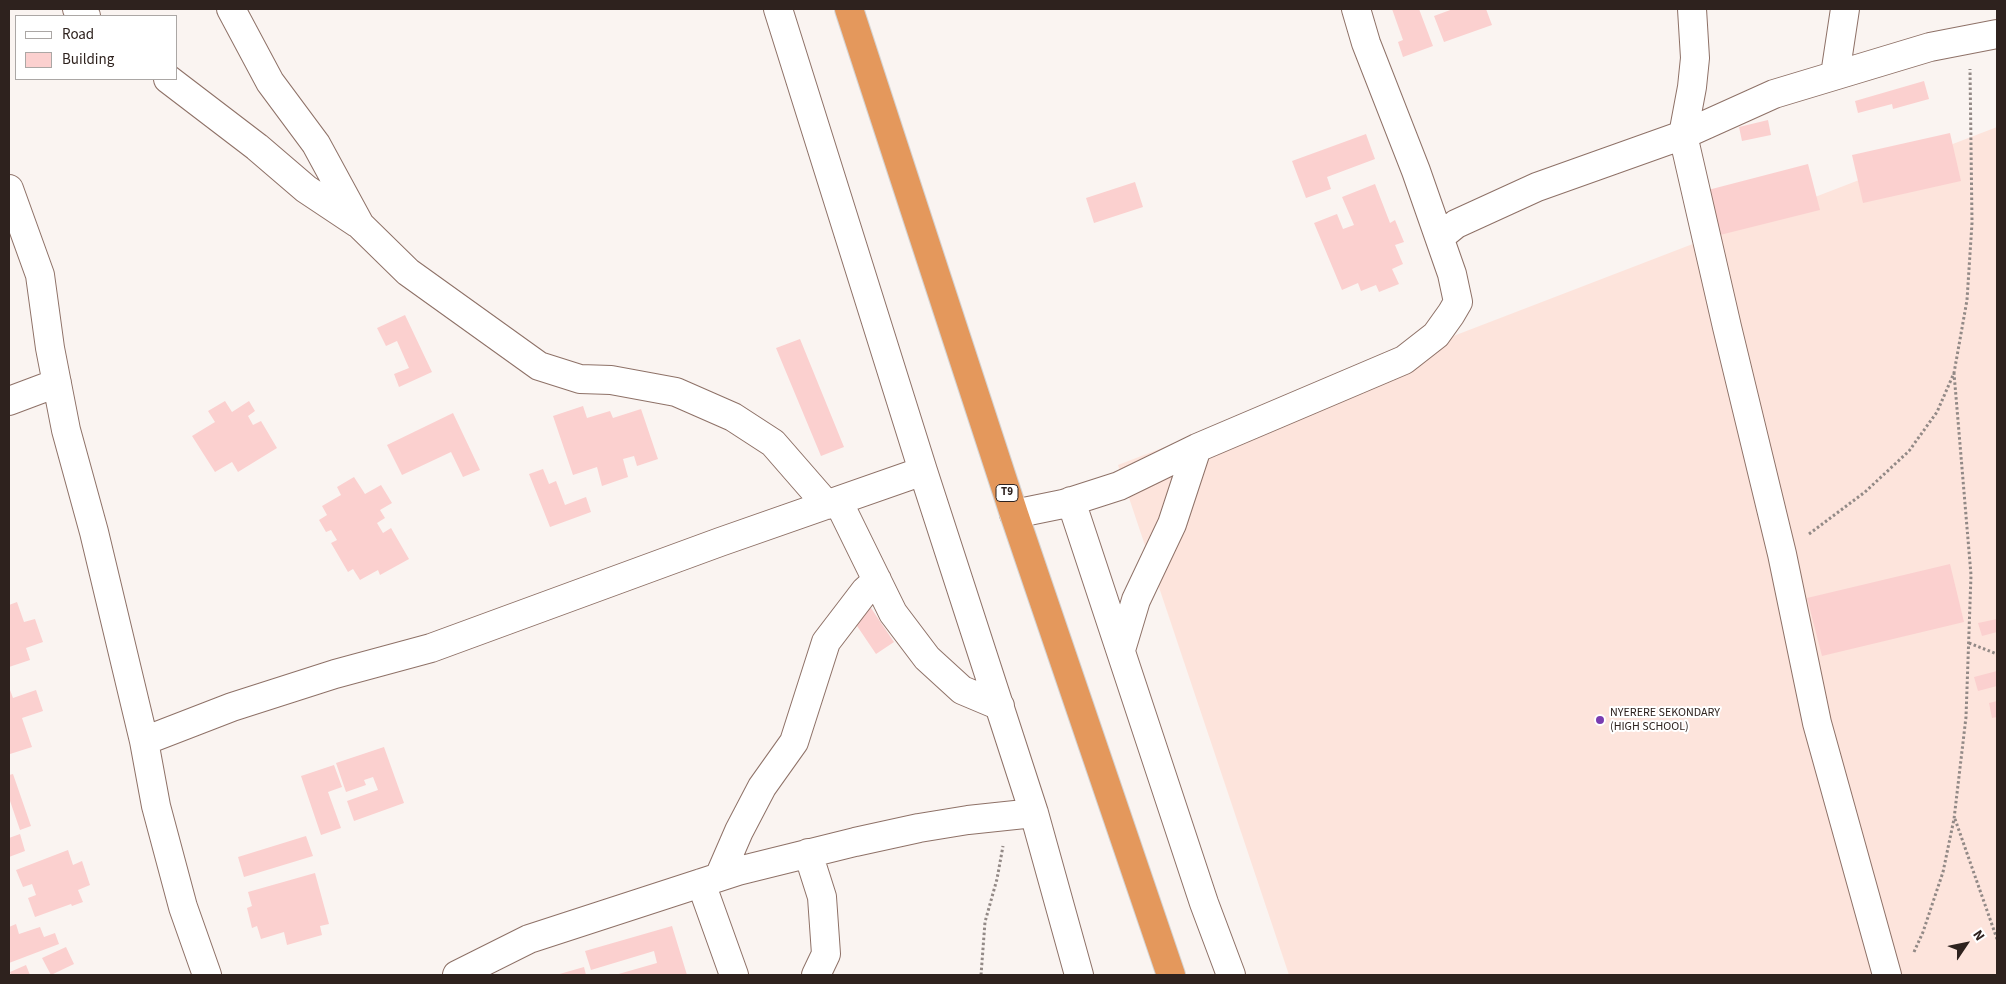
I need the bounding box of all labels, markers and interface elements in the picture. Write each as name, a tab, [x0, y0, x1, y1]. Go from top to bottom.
legend	[15, 15, 178, 80]
text: Road	[62, 24, 94, 45]
text: Building	[62, 49, 114, 70]
road number: T9	[996, 484, 1018, 502]
place label: NYERERE SEKONDARY (HIGH SCHOOL)	[1610, 706, 1720, 734]
marker: NYERERE SEKONDARY (HIGH SCHOOL)	[1594, 714, 1606, 726]
north arrow	[1941, 919, 1991, 969]
text: N	[1968, 926, 1989, 945]

